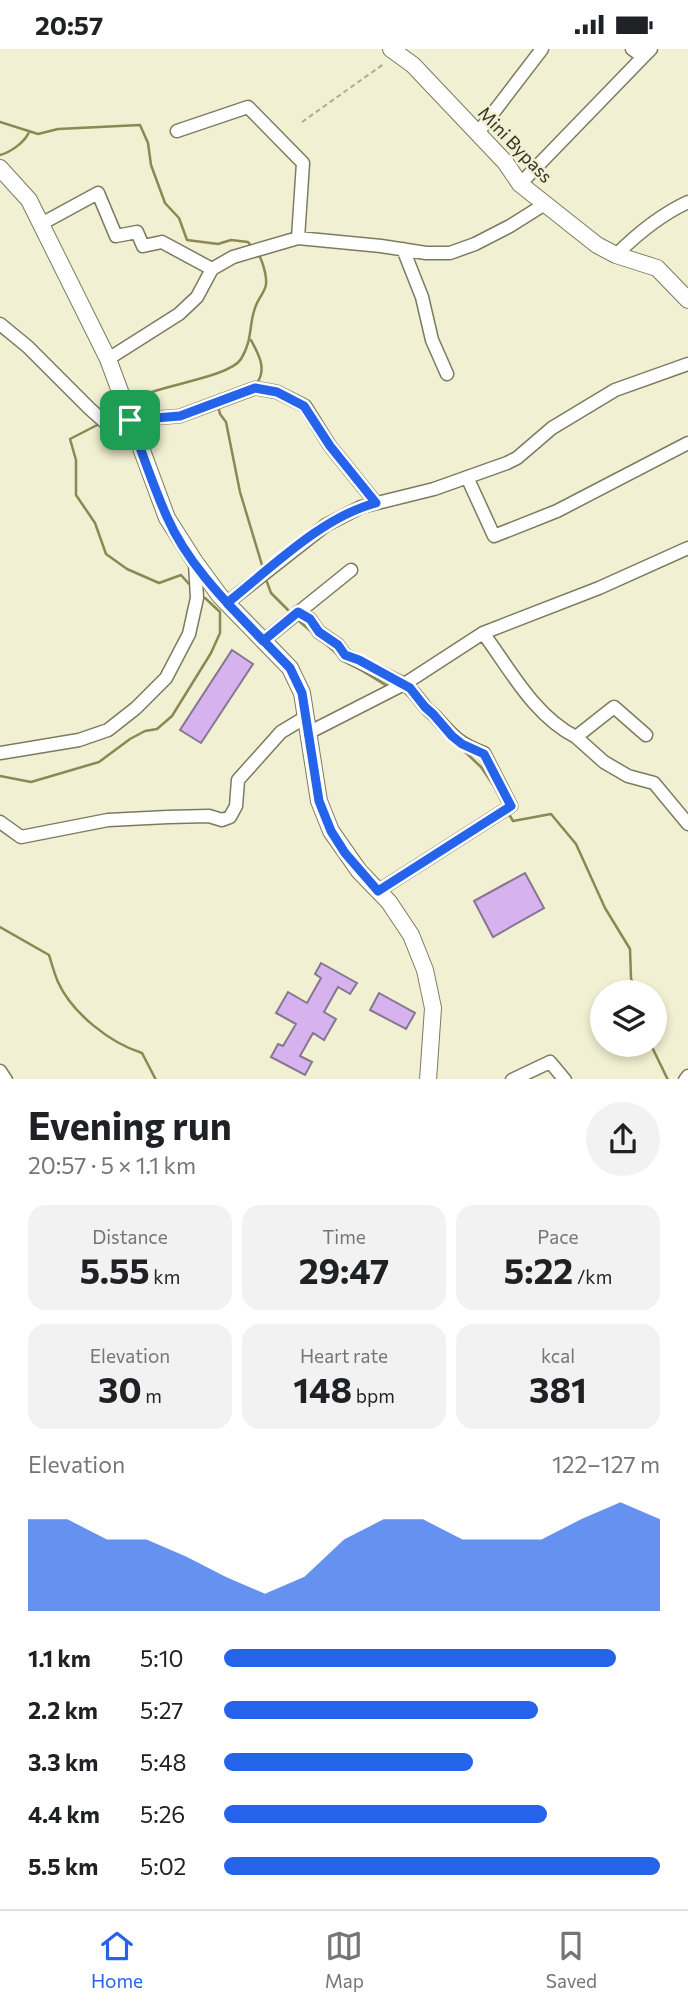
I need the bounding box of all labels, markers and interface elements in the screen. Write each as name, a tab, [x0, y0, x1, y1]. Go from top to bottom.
text: 20:57	[35, 9, 103, 40]
street label: Mini Bypass	[474, 102, 558, 187]
pin	[100, 390, 160, 450]
icon: arrive	[111, 401, 149, 439]
map controls	[590, 980, 667, 1057]
button: layers	[590, 980, 667, 1057]
text: Evening run	[28, 1101, 232, 1148]
button: share	[586, 1102, 660, 1176]
text: 20:57 · 5 × 1.1 km	[28, 1151, 196, 1179]
text: Distance	[92, 1225, 168, 1248]
text: Time	[322, 1225, 366, 1248]
text: Pace	[537, 1225, 579, 1248]
text: 5.55	[80, 1248, 150, 1291]
text: 29:47	[299, 1248, 389, 1291]
text: 5:22	[504, 1248, 573, 1291]
text: km	[150, 1265, 180, 1288]
text: /km	[573, 1265, 612, 1288]
text: Elevation	[90, 1344, 170, 1367]
text: Heart rate	[300, 1344, 388, 1367]
text: kcal	[541, 1344, 575, 1367]
text: 30	[98, 1367, 142, 1410]
text: 148	[293, 1367, 352, 1410]
text: 381	[529, 1367, 587, 1410]
text: m	[142, 1384, 162, 1407]
text: bpm	[352, 1384, 395, 1407]
text: Elevation	[28, 1450, 125, 1478]
text: 122–127 m	[552, 1450, 660, 1478]
text: 1.1 km	[28, 1644, 91, 1672]
text: 5:10	[140, 1644, 183, 1672]
text: 2.2 km	[28, 1696, 98, 1724]
text: 5:27	[140, 1696, 183, 1724]
text: 3.3 km	[28, 1748, 98, 1776]
text: 5:48	[140, 1748, 186, 1776]
text: 4.4 km	[28, 1800, 100, 1828]
text: 5:26	[140, 1800, 185, 1828]
text: 5.5 km	[28, 1852, 98, 1880]
text: 5:02	[140, 1852, 186, 1880]
tab: Home	[91, 1927, 143, 1992]
tab: Map	[325, 1927, 364, 1992]
tab: Saved	[546, 1927, 597, 1992]

